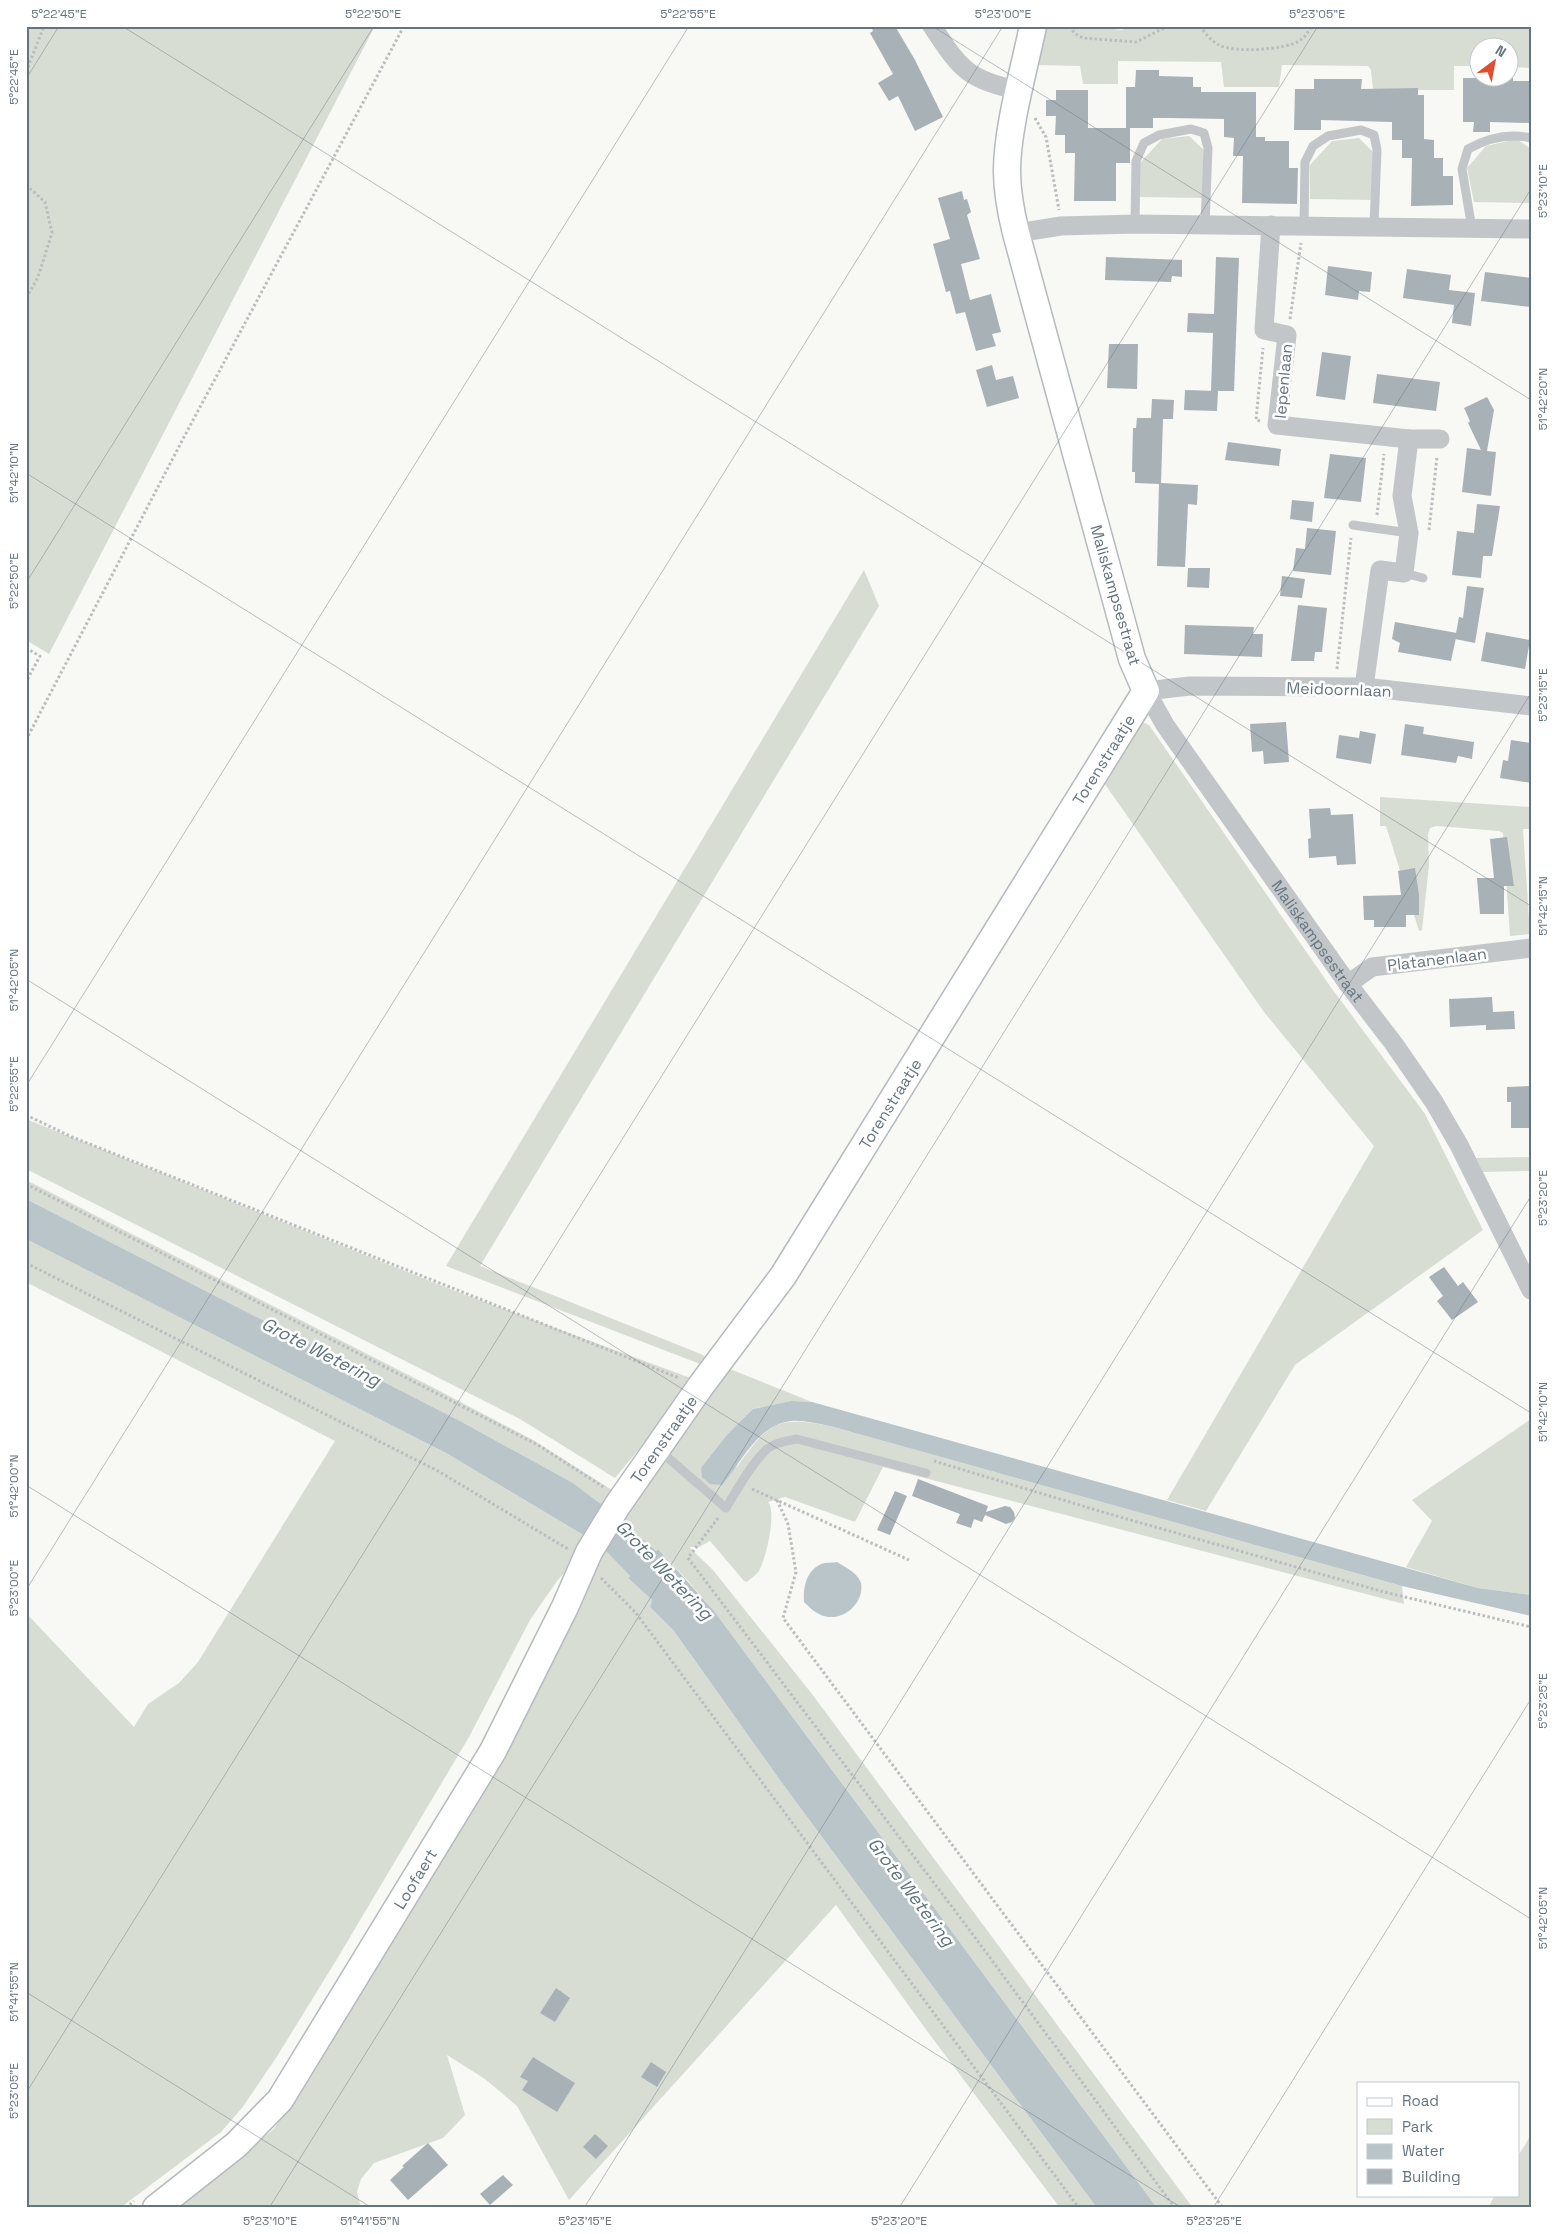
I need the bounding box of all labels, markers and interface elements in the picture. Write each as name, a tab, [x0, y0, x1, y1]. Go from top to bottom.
text: 5°22'45"E	[31, 6, 87, 22]
text: 5°22'50"E	[345, 6, 401, 22]
text: 5°22'55"E	[660, 6, 716, 22]
text: 5°23'00"E	[975, 6, 1031, 22]
text: 5°23'05"E	[1289, 6, 1345, 22]
north arrow	[1470, 38, 1520, 88]
text: N	[1492, 41, 1510, 61]
text: 5°22'45"E	[6, 49, 22, 105]
text: 5°23'10"E	[1535, 164, 1551, 218]
street label: Iepenlaan	[1270, 343, 1297, 419]
text: 51°42'20"N	[1535, 368, 1551, 430]
text: 51°42'10"N	[6, 443, 22, 503]
street label: Maliskampsestraat	[1085, 522, 1146, 668]
text: 5°22'50"E	[6, 553, 22, 609]
text: 5°23'15"E	[1535, 668, 1551, 722]
street label: Meidoornlaan	[1286, 677, 1392, 702]
street label: Torenstraatje	[1068, 711, 1140, 809]
street label: Maliskampsestraat	[1267, 876, 1368, 1007]
text: 51°42'15"N	[1535, 876, 1551, 936]
street label: Platanenlaan	[1386, 943, 1488, 976]
text: 51°42'05"N	[6, 949, 22, 1011]
street label: Torenstraatje	[854, 1055, 926, 1153]
text: 5°22'55"E	[6, 1056, 22, 1112]
text: 5°23'20"E	[1535, 1170, 1551, 1226]
water label: Grote Wetering	[258, 1312, 386, 1392]
text: 51°42'10"N	[1535, 1382, 1551, 1442]
street label: Torenstraatje	[626, 1391, 702, 1488]
text: 51°42'00"N	[6, 1455, 22, 1517]
water label: Grote Wetering	[611, 1515, 719, 1626]
text: 5°23'00"E	[6, 1560, 22, 1616]
text: 5°23'25"E	[1535, 1673, 1551, 1729]
water label: Grote Wetering	[863, 1833, 961, 1952]
street label: Loofaert	[389, 1845, 442, 1913]
text: 51°42'05"N	[1535, 1887, 1551, 1949]
text: 51°41'55"N	[6, 1962, 22, 2022]
text: 5°23'05"E	[6, 2063, 22, 2119]
legend	[1357, 2082, 1520, 2196]
text: Road	[1402, 2091, 1439, 2110]
text: Park	[1402, 2117, 1433, 2136]
text: Water	[1402, 2141, 1445, 2160]
text: Building	[1402, 2167, 1461, 2186]
text: 5°23'10"E	[243, 2213, 297, 2229]
text: 51°41'55"N	[340, 2213, 400, 2229]
text: 5°23'15"E	[558, 2213, 612, 2229]
text: 5°23'20"E	[871, 2213, 927, 2229]
text: 5°23'25"E	[1186, 2213, 1242, 2229]

